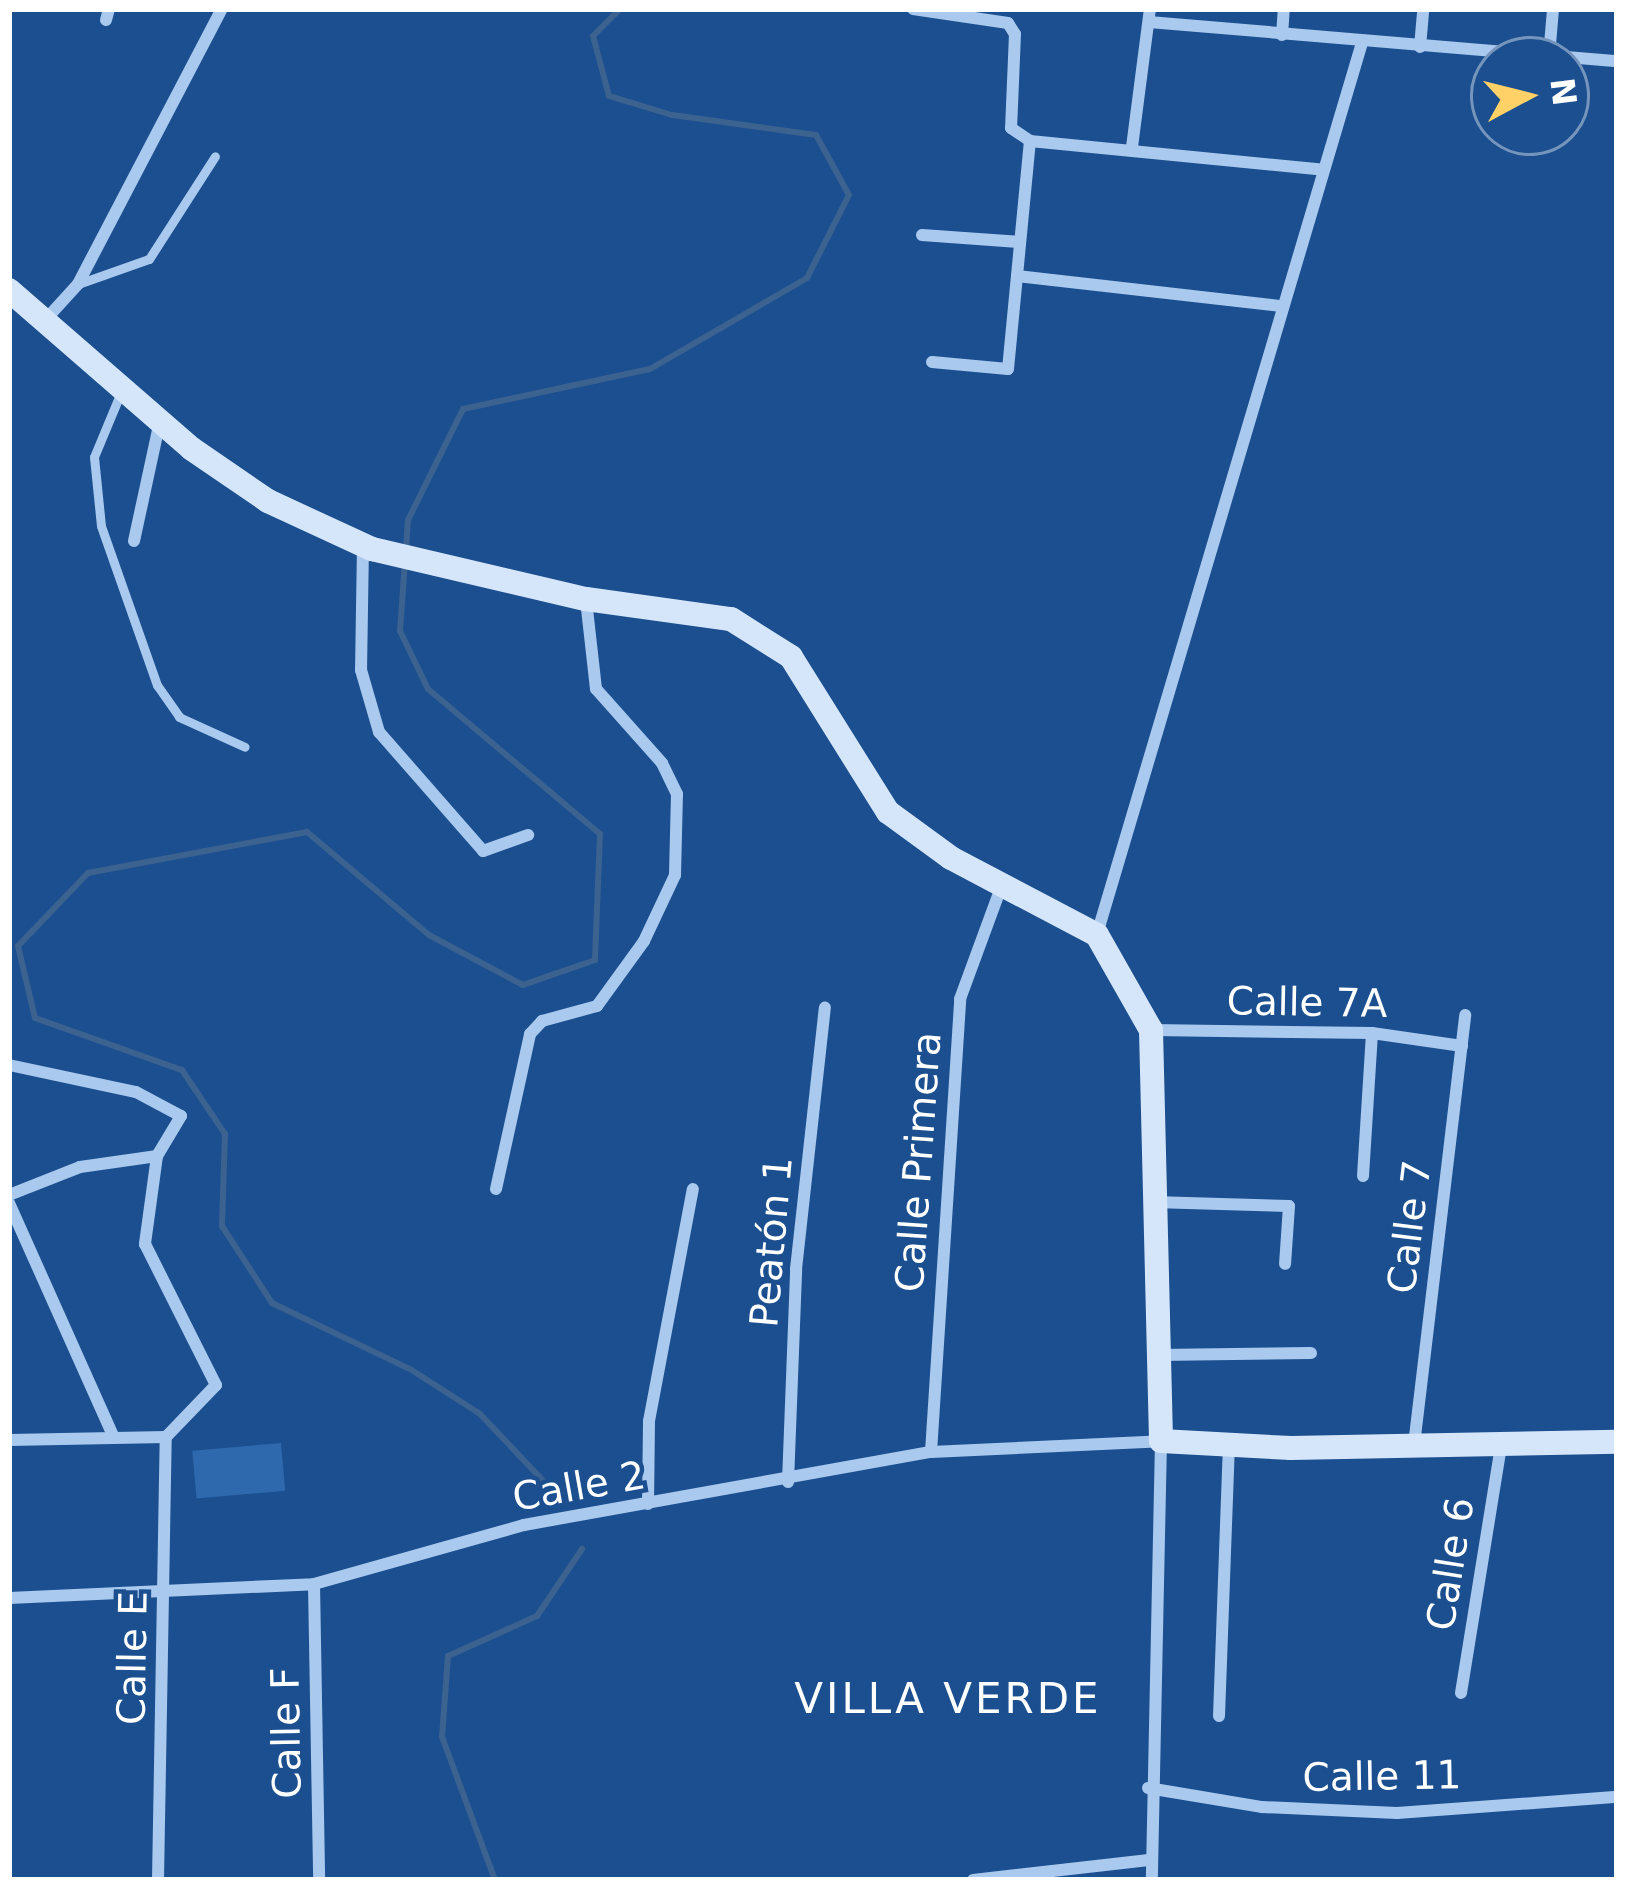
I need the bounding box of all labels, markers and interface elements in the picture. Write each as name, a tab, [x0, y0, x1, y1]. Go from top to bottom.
north arrow	[1470, 36, 1590, 156]
text: N	[1542, 76, 1584, 108]
street label: Calle 7A	[1226, 978, 1388, 1028]
street label: Calle Primera	[887, 1030, 951, 1294]
street label: Peatón 1	[741, 1155, 803, 1329]
street label: Calle 7	[1379, 1158, 1441, 1296]
street label: Calle 2	[509, 1452, 649, 1522]
street label: Calle 6	[1417, 1494, 1485, 1634]
street label: Calle E	[108, 1591, 158, 1725]
street label: Calle F	[262, 1667, 312, 1799]
district label: VILLA VERDE	[794, 1674, 1102, 1724]
street label: Calle 11	[1302, 1752, 1462, 1802]

